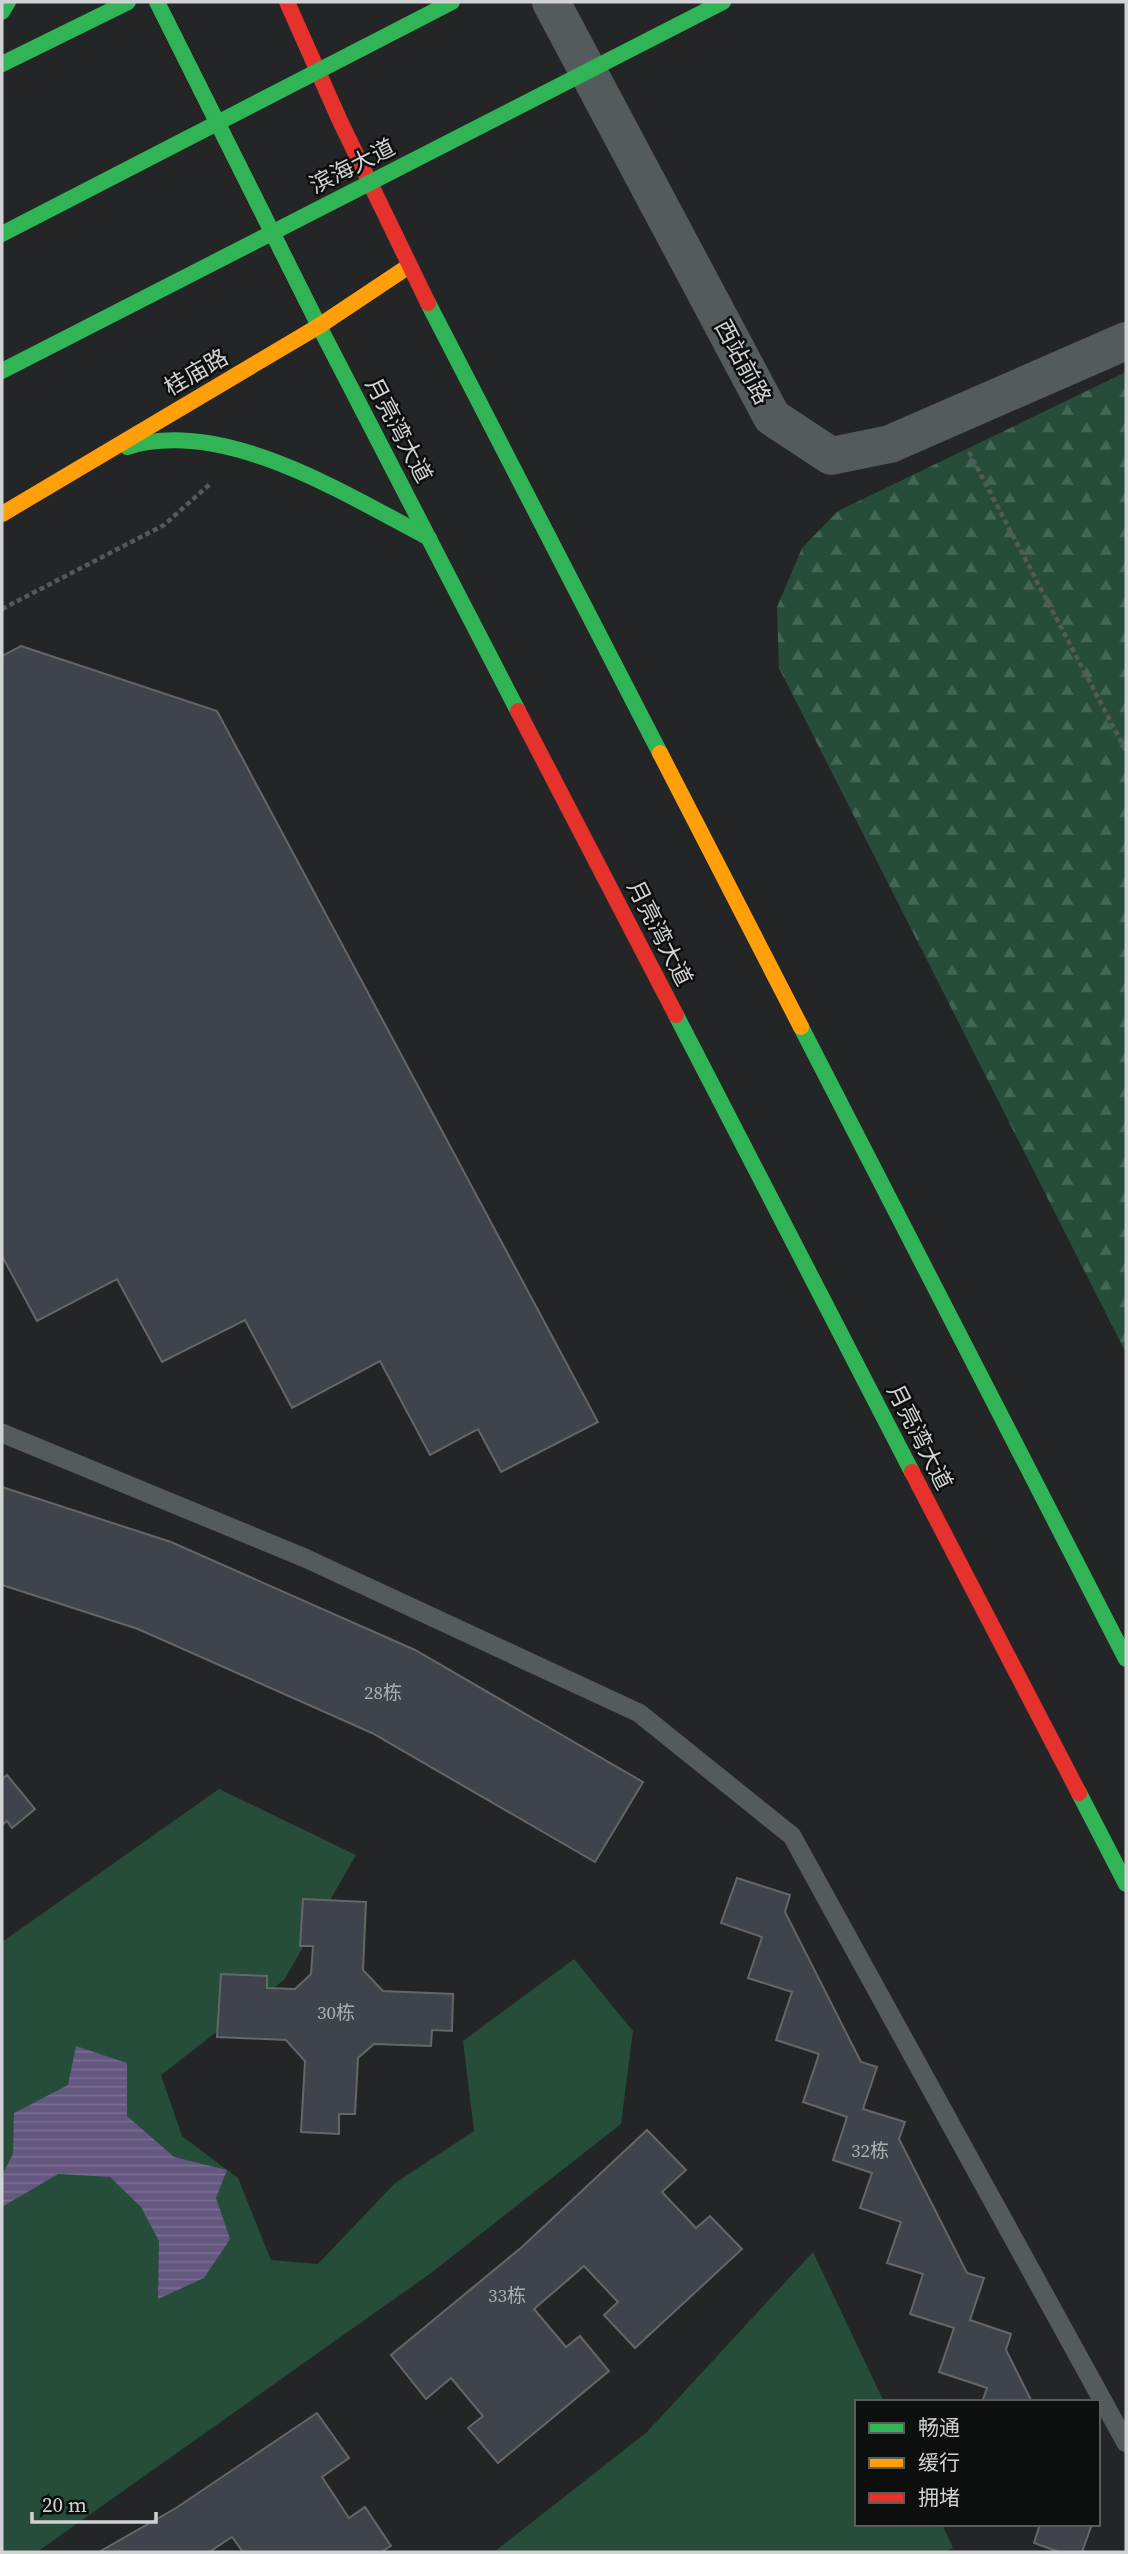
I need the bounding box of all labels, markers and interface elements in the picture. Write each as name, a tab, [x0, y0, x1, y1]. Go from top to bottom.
street label: 滨海大道	[304, 131, 400, 201]
street label: 西站前路	[707, 314, 779, 410]
street label: 桂庙路	[158, 341, 234, 403]
street label: 月亮湾大道	[358, 372, 440, 488]
street label: 月亮湾大道	[620, 875, 700, 991]
street label: 月亮湾大道	[880, 1379, 960, 1495]
house number: 28栋	[364, 1679, 402, 1705]
house number: 30栋	[317, 1999, 355, 2025]
house number: 32栋	[851, 2137, 889, 2163]
house number: 33栋	[488, 2282, 526, 2308]
legend	[855, 2400, 1100, 2526]
text: 畅通	[918, 2413, 960, 2442]
text: 缓行	[918, 2448, 960, 2477]
scale bar	[32, 2480, 156, 2524]
text: 拥堵	[918, 2483, 960, 2512]
text: 20 m	[42, 2490, 87, 2519]

